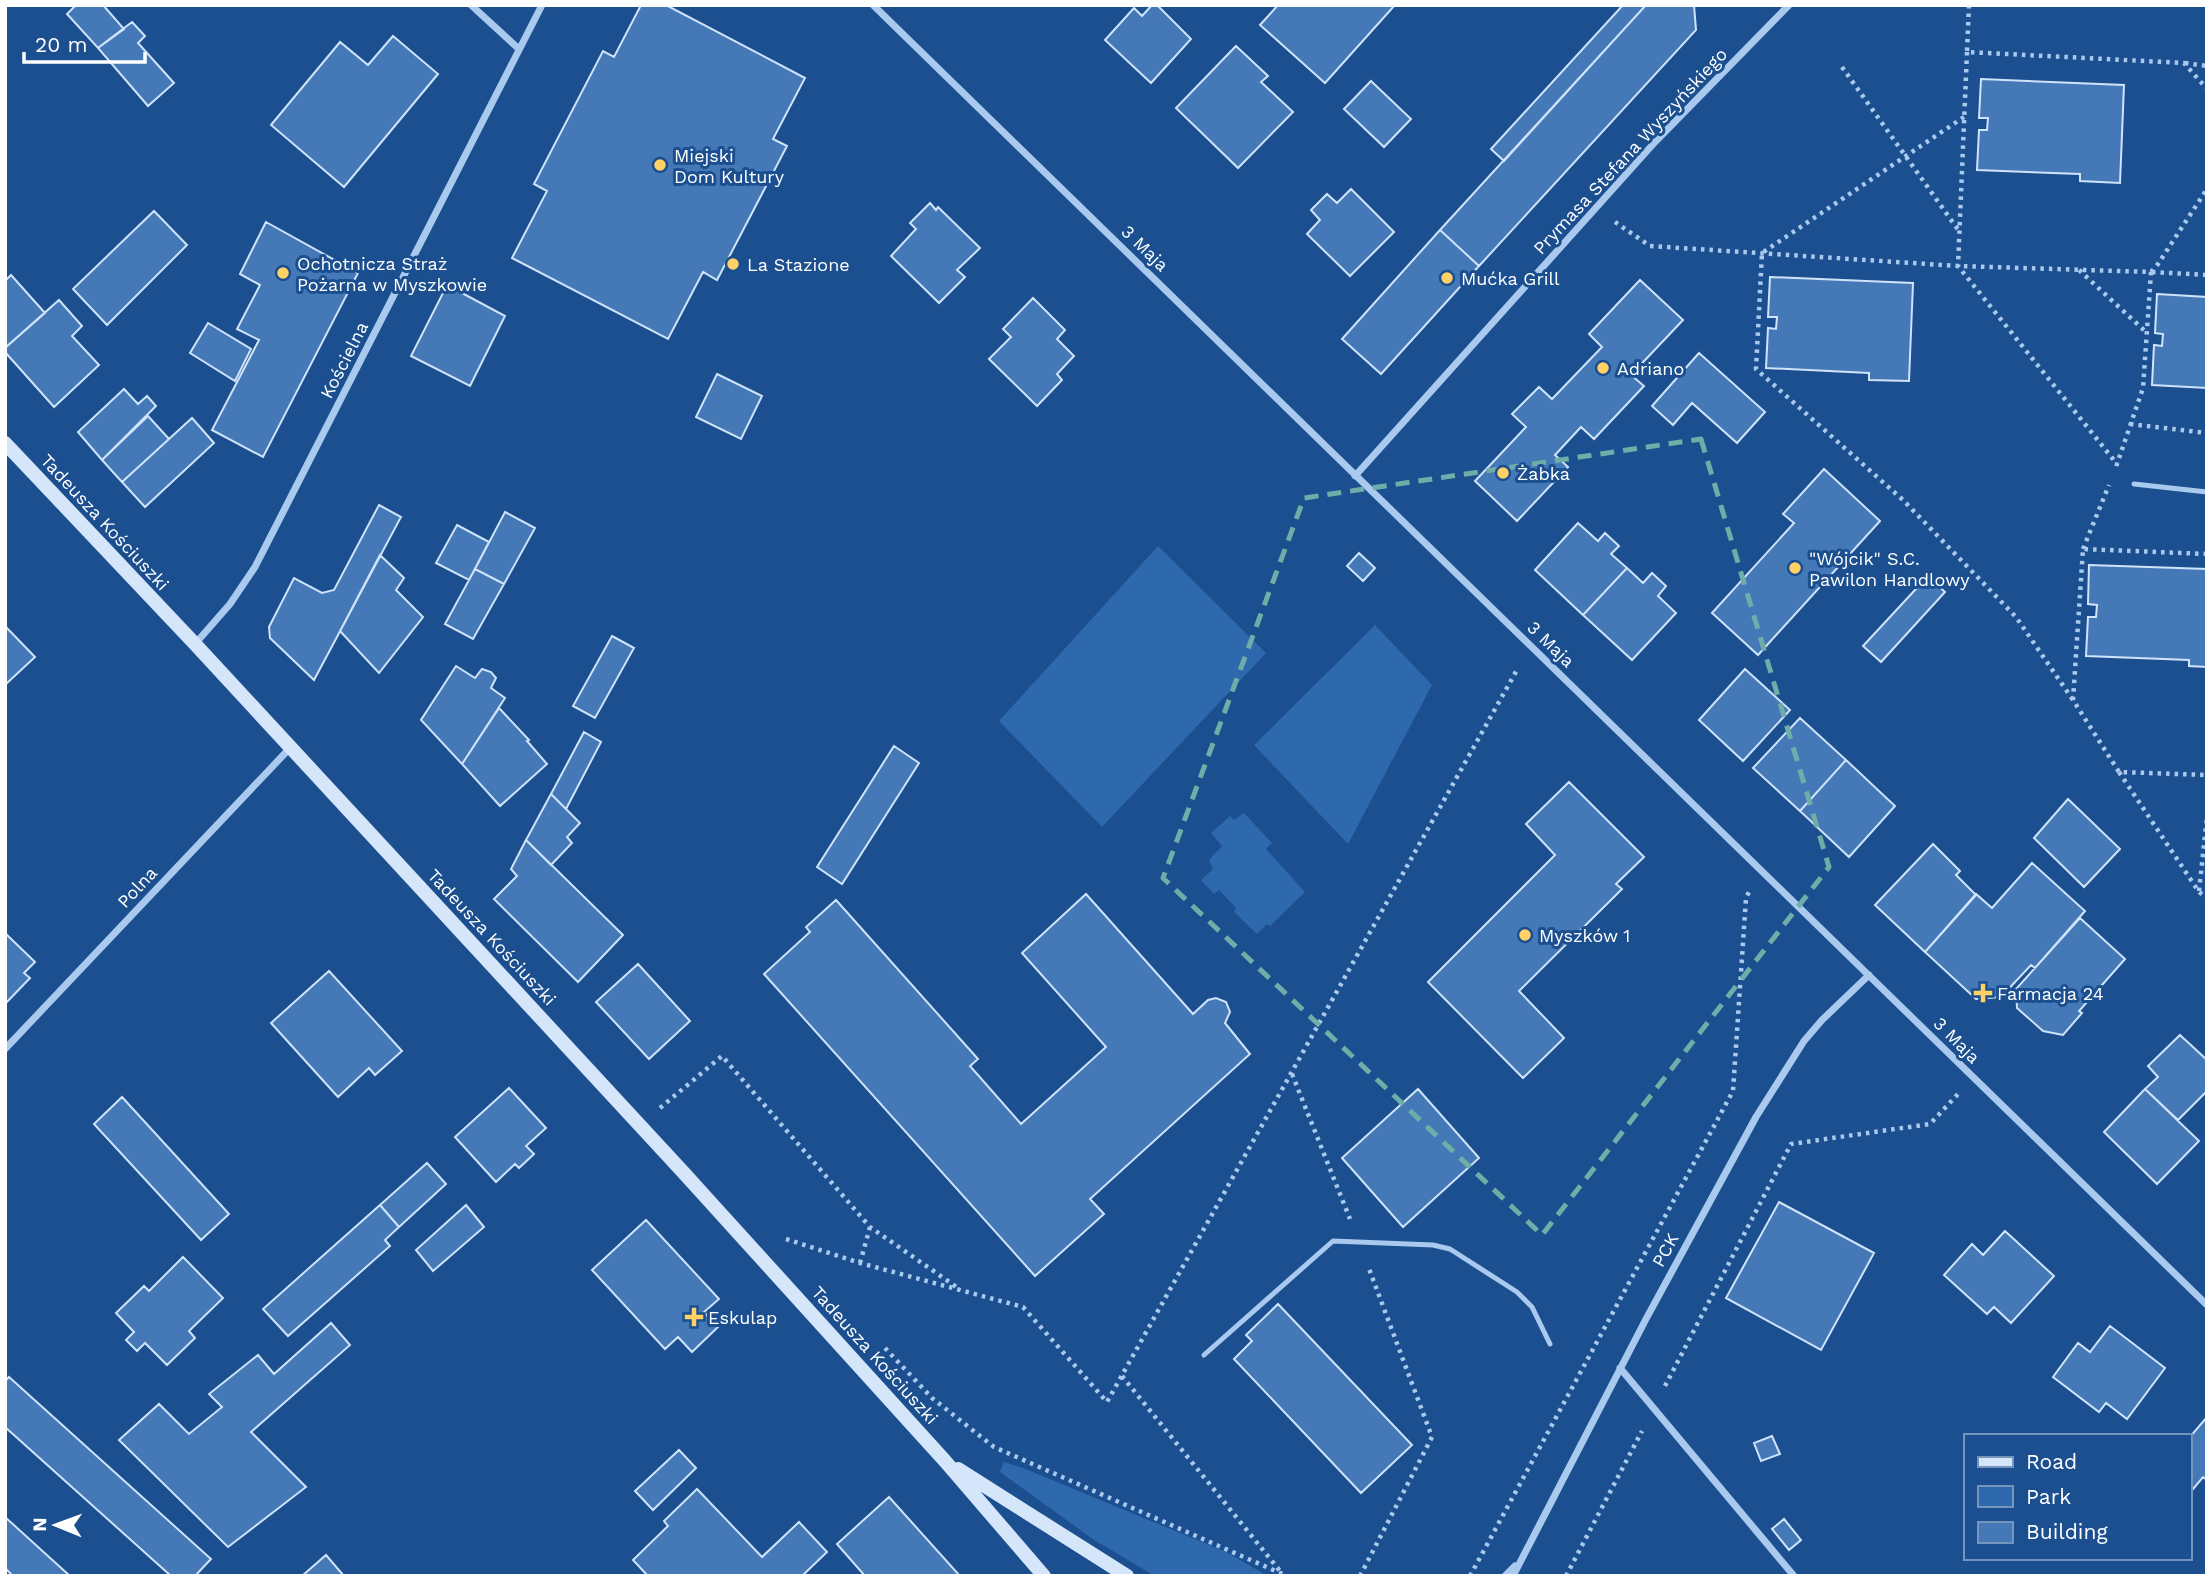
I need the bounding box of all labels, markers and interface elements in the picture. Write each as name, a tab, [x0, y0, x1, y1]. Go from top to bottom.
scale bar	[24, 21, 145, 65]
text: 20 m	[35, 32, 87, 57]
street label: Prymasa Stefana Wyszyńskiego	[1529, 44, 1731, 258]
place label: Miejski Dom Kultury	[674, 145, 785, 187]
marker: Miejski Dom Kultury	[652, 157, 668, 173]
street label: 3 Maja	[1117, 221, 1173, 275]
place label: Ochotnicza Straż Pożarna w Myszkowie	[297, 253, 487, 295]
place label: La Stazione	[747, 254, 850, 275]
marker: La Stazione	[725, 256, 741, 272]
marker: Ochotnicza Straż Pożarna w Myszkowie	[275, 265, 291, 281]
place label: Mućka Grill	[1461, 268, 1560, 289]
marker: Mućka Grill	[1439, 270, 1455, 286]
street label: Kościelna	[316, 318, 372, 402]
place label: Adriano	[1617, 358, 1684, 379]
marker: Adriano	[1595, 360, 1611, 376]
street label: Tadeusza Kościuszki	[36, 450, 174, 594]
place label: Żabka	[1517, 463, 1570, 484]
marker: Żabka	[1495, 465, 1511, 481]
place label: "Wójcik" S.C. Pawilon Handlowy	[1809, 548, 1970, 590]
marker: "Wójcik" S.C. Pawilon Handlowy	[1787, 560, 1803, 576]
street label: 3 Maja	[1523, 617, 1579, 671]
street label: Polna	[113, 862, 161, 912]
street label: Tadeusza Kościuszki	[423, 865, 561, 1009]
place label: Myszków 1	[1539, 925, 1630, 946]
marker: Myszków 1	[1517, 927, 1533, 943]
place label: Farmacja 24	[1997, 983, 2104, 1004]
marker: Farmacja 24	[1975, 985, 1991, 1001]
street label: 3 Maja	[1929, 1012, 1985, 1068]
street label: PCK	[1647, 1229, 1683, 1270]
street label: Tadeusza Kościuszki	[807, 1282, 943, 1428]
place label: Eskulap	[708, 1307, 777, 1328]
marker: Eskulap	[686, 1309, 702, 1325]
legend	[1964, 1434, 2191, 1560]
text: Road	[2026, 1449, 2077, 1474]
text: Park	[2026, 1484, 2071, 1509]
north arrow	[21, 1490, 91, 1560]
text: N	[28, 1517, 51, 1532]
text: Building	[2026, 1519, 2108, 1544]

